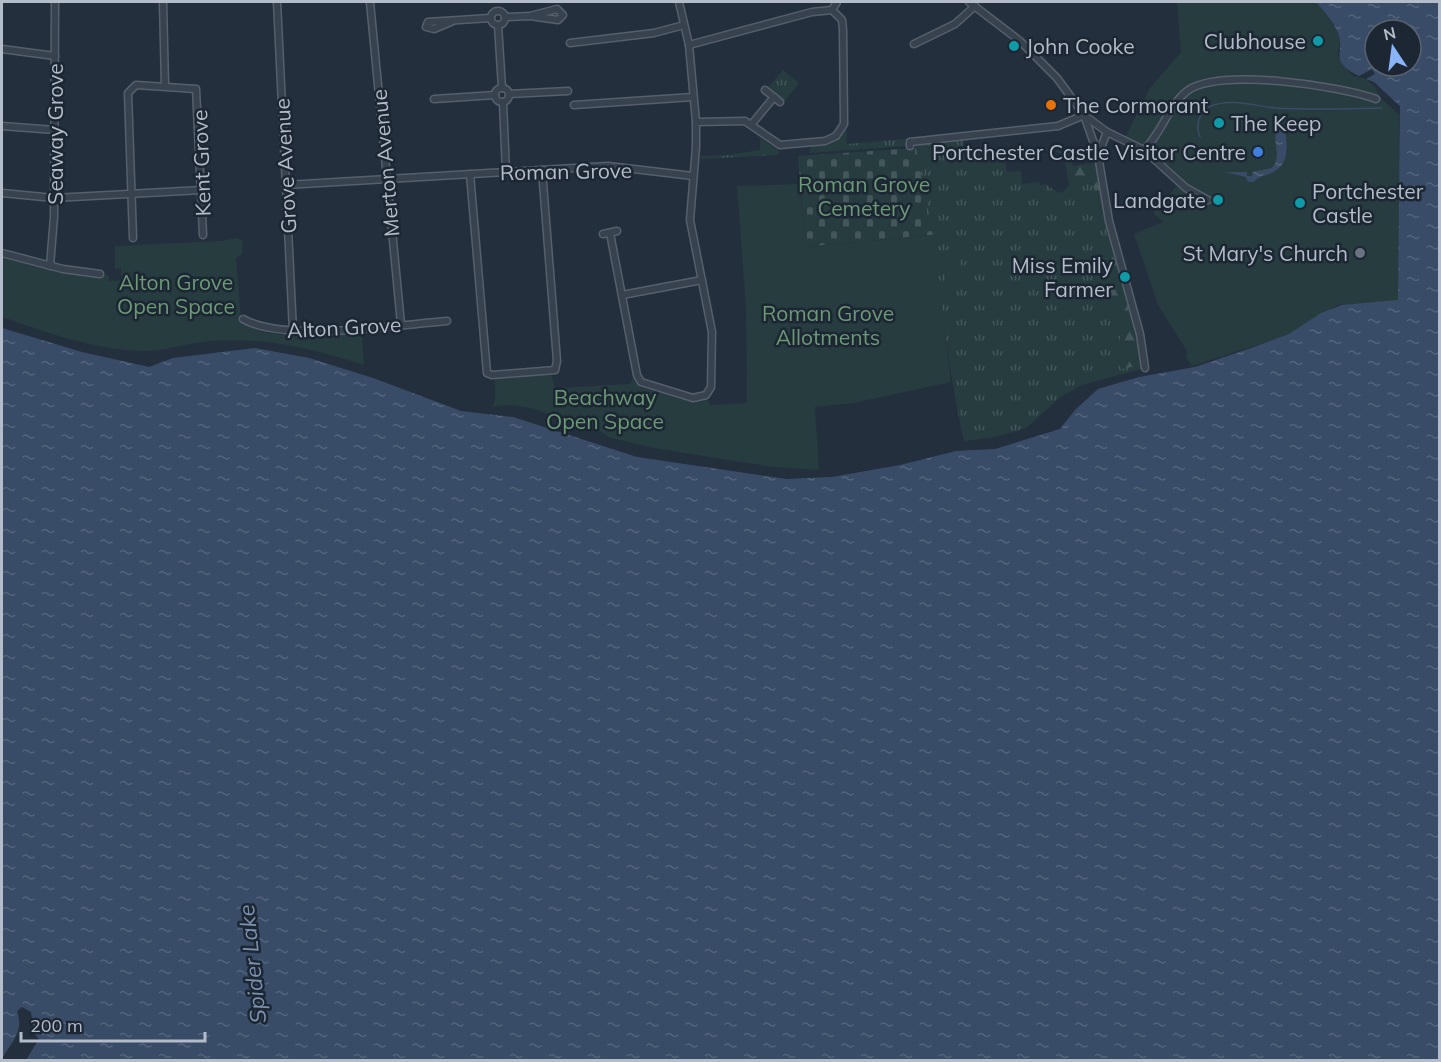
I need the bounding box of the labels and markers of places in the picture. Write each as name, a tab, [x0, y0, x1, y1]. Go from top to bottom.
place label: Clubhouse	[1204, 28, 1306, 54]
place label: John Cooke	[1026, 33, 1135, 59]
marker: Clubhouse	[1311, 34, 1325, 48]
marker: John Cooke	[1007, 39, 1021, 53]
place label: The Cormorant	[1063, 92, 1208, 118]
marker: The Cormorant	[1044, 98, 1058, 112]
place label: The Keep	[1231, 110, 1321, 136]
marker: The Keep	[1212, 116, 1226, 130]
place label: Portchester Castle Visitor Centre	[932, 139, 1246, 165]
marker: Portchester Castle Visitor Centre	[1251, 145, 1265, 159]
place label: Portchester Castle	[1312, 178, 1424, 228]
place label: Landgate	[1113, 187, 1206, 213]
marker: Landgate	[1211, 193, 1225, 207]
marker: Portchester Castle	[1293, 196, 1307, 210]
place label: St Mary's Church	[1183, 240, 1348, 266]
marker: St Mary's Church	[1353, 246, 1367, 260]
place label: Miss Emily Farmer	[1012, 252, 1113, 302]
marker: Miss Emily Farmer	[1118, 270, 1132, 284]

